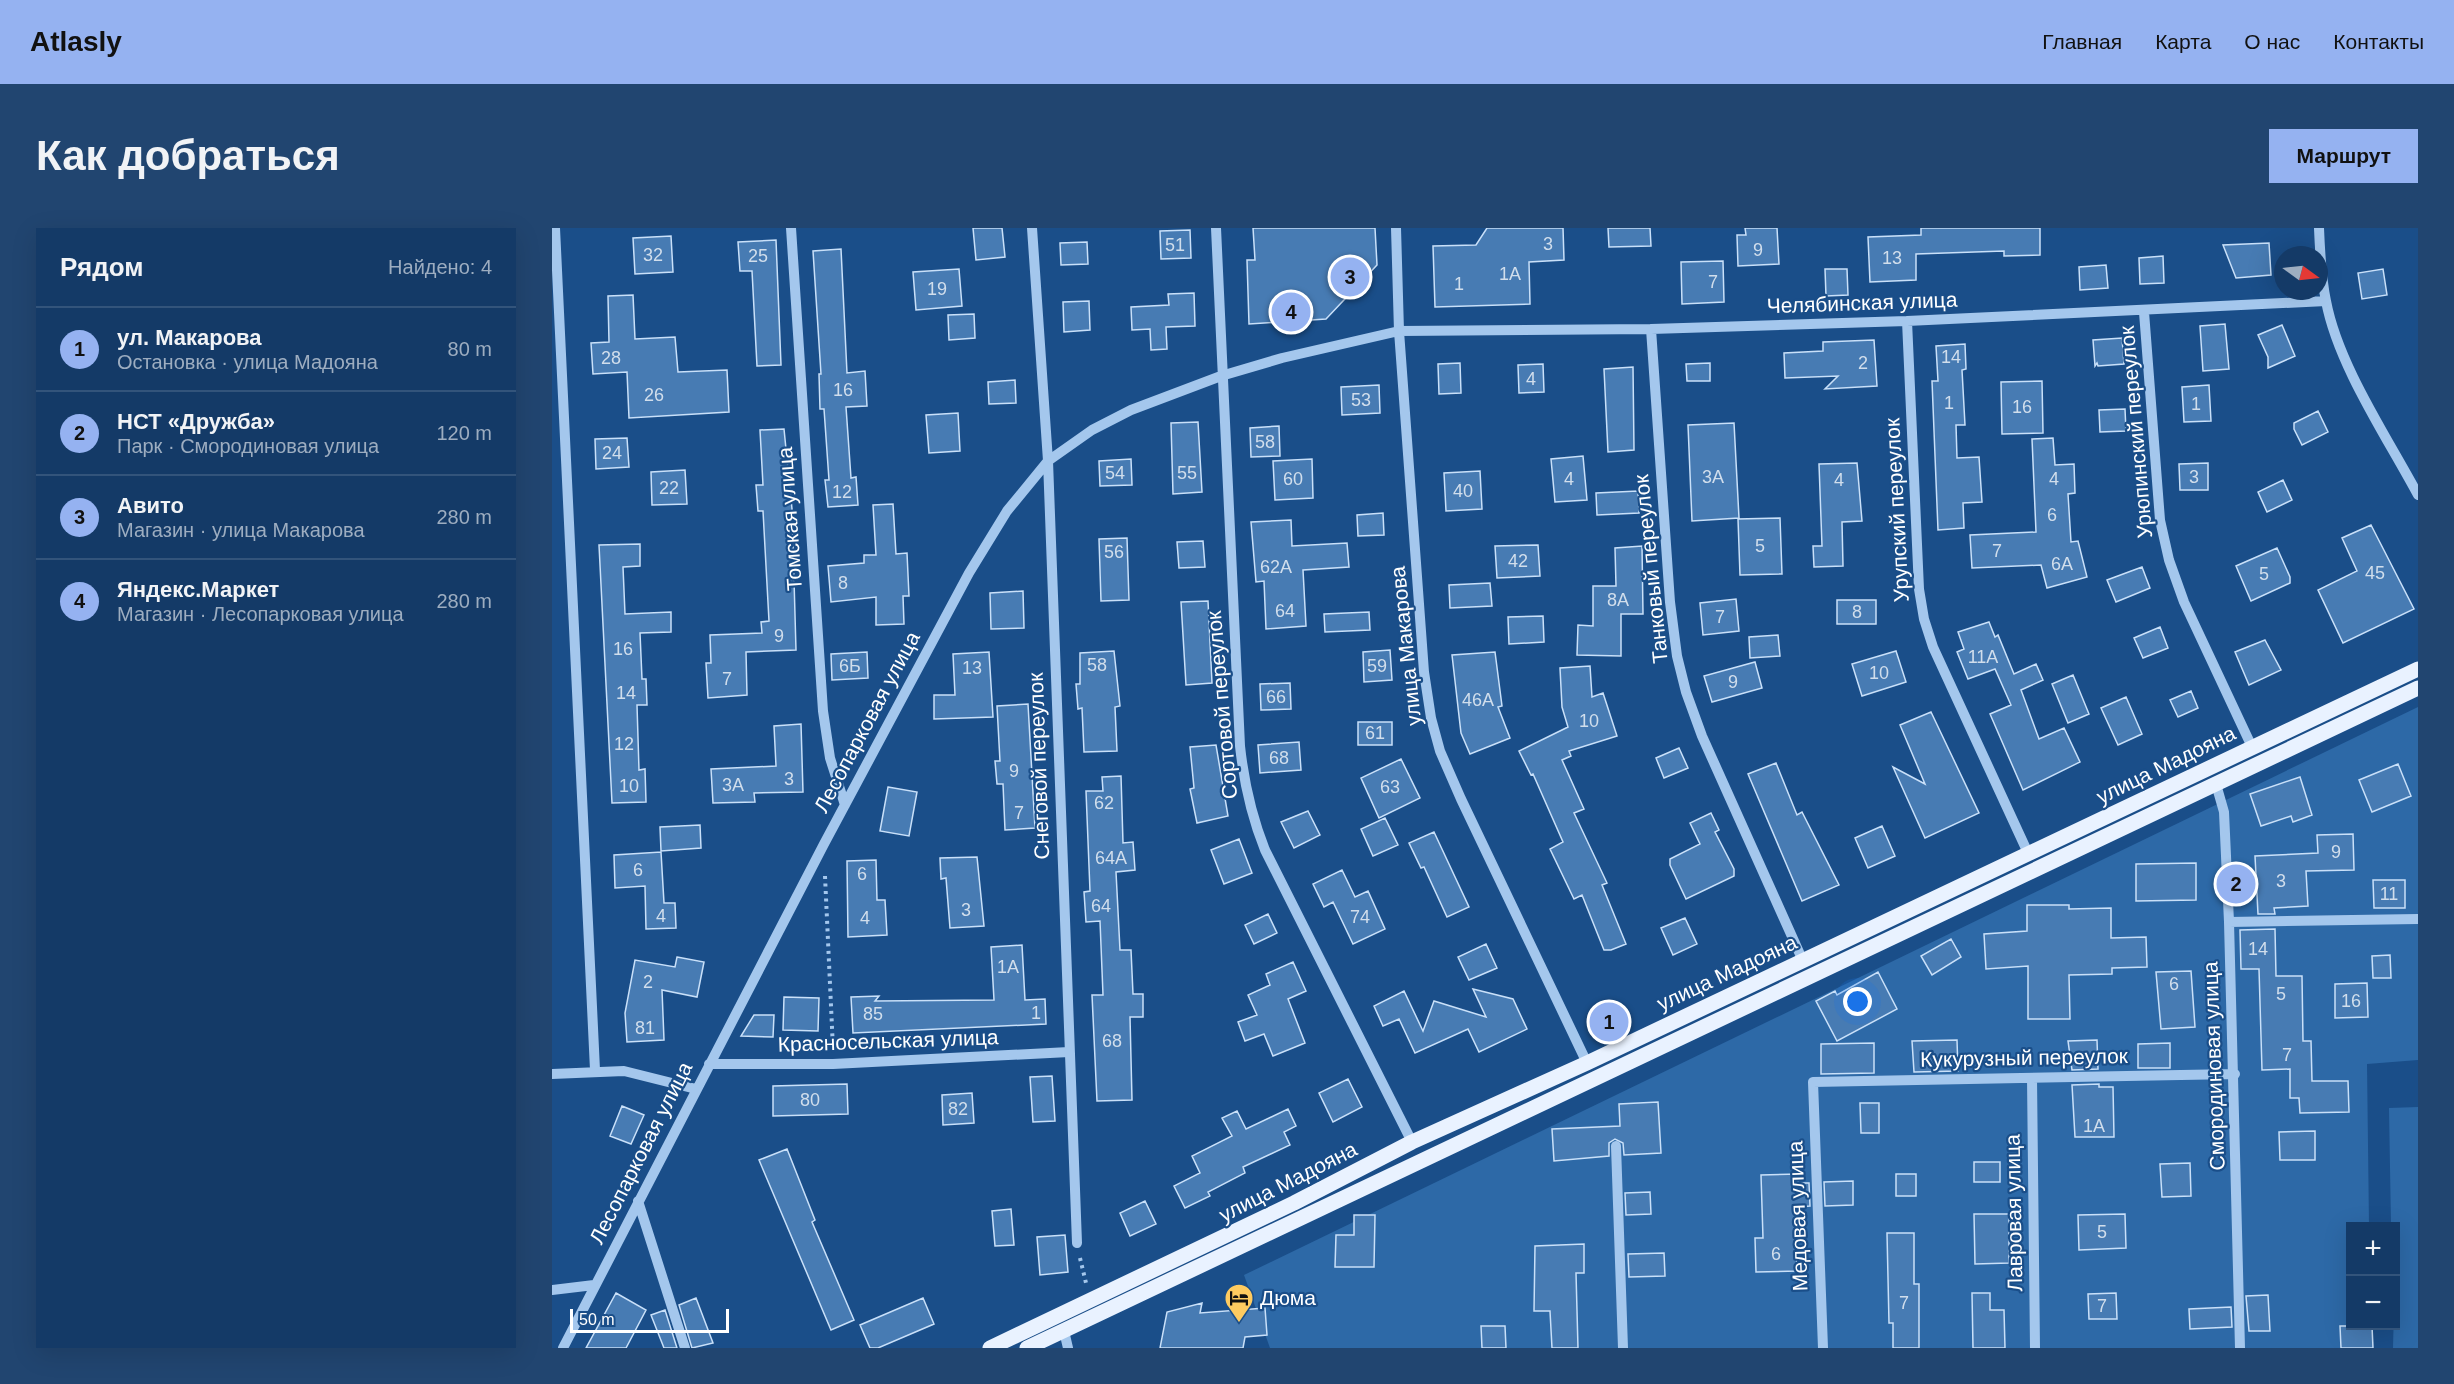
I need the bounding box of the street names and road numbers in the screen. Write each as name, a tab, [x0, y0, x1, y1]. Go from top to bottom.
street label: Челябинская улица	[1766, 288, 1958, 317]
street label: Урюпинский переулок	[2115, 324, 2156, 539]
street label: Урупский переулок	[1880, 417, 1913, 603]
street label: Томская улица	[773, 446, 806, 592]
street label: Танковый переулок	[1629, 473, 1672, 665]
street label: улица Макарова	[1386, 565, 1425, 727]
street label: Сортовой переулок	[1202, 609, 1241, 800]
street label: Лесопарковая улица	[809, 627, 924, 816]
street label: Снеговой переулок	[1024, 671, 1053, 860]
street label: улица Мадояна	[2093, 721, 2239, 808]
street label: улица Мадояна	[1653, 930, 1801, 1015]
street label: Смородиновая улица	[2198, 961, 2229, 1171]
street label: Красносельская улица	[777, 1025, 999, 1056]
street label: Кукурузный переулок	[1920, 1044, 2129, 1071]
street label: Лесопарковая улица	[585, 1058, 697, 1248]
street label: Лавровая улица	[2001, 1134, 2026, 1292]
street label: улица Мадояна	[1215, 1137, 1361, 1226]
street label: Медовая улица	[1783, 1140, 1812, 1292]

